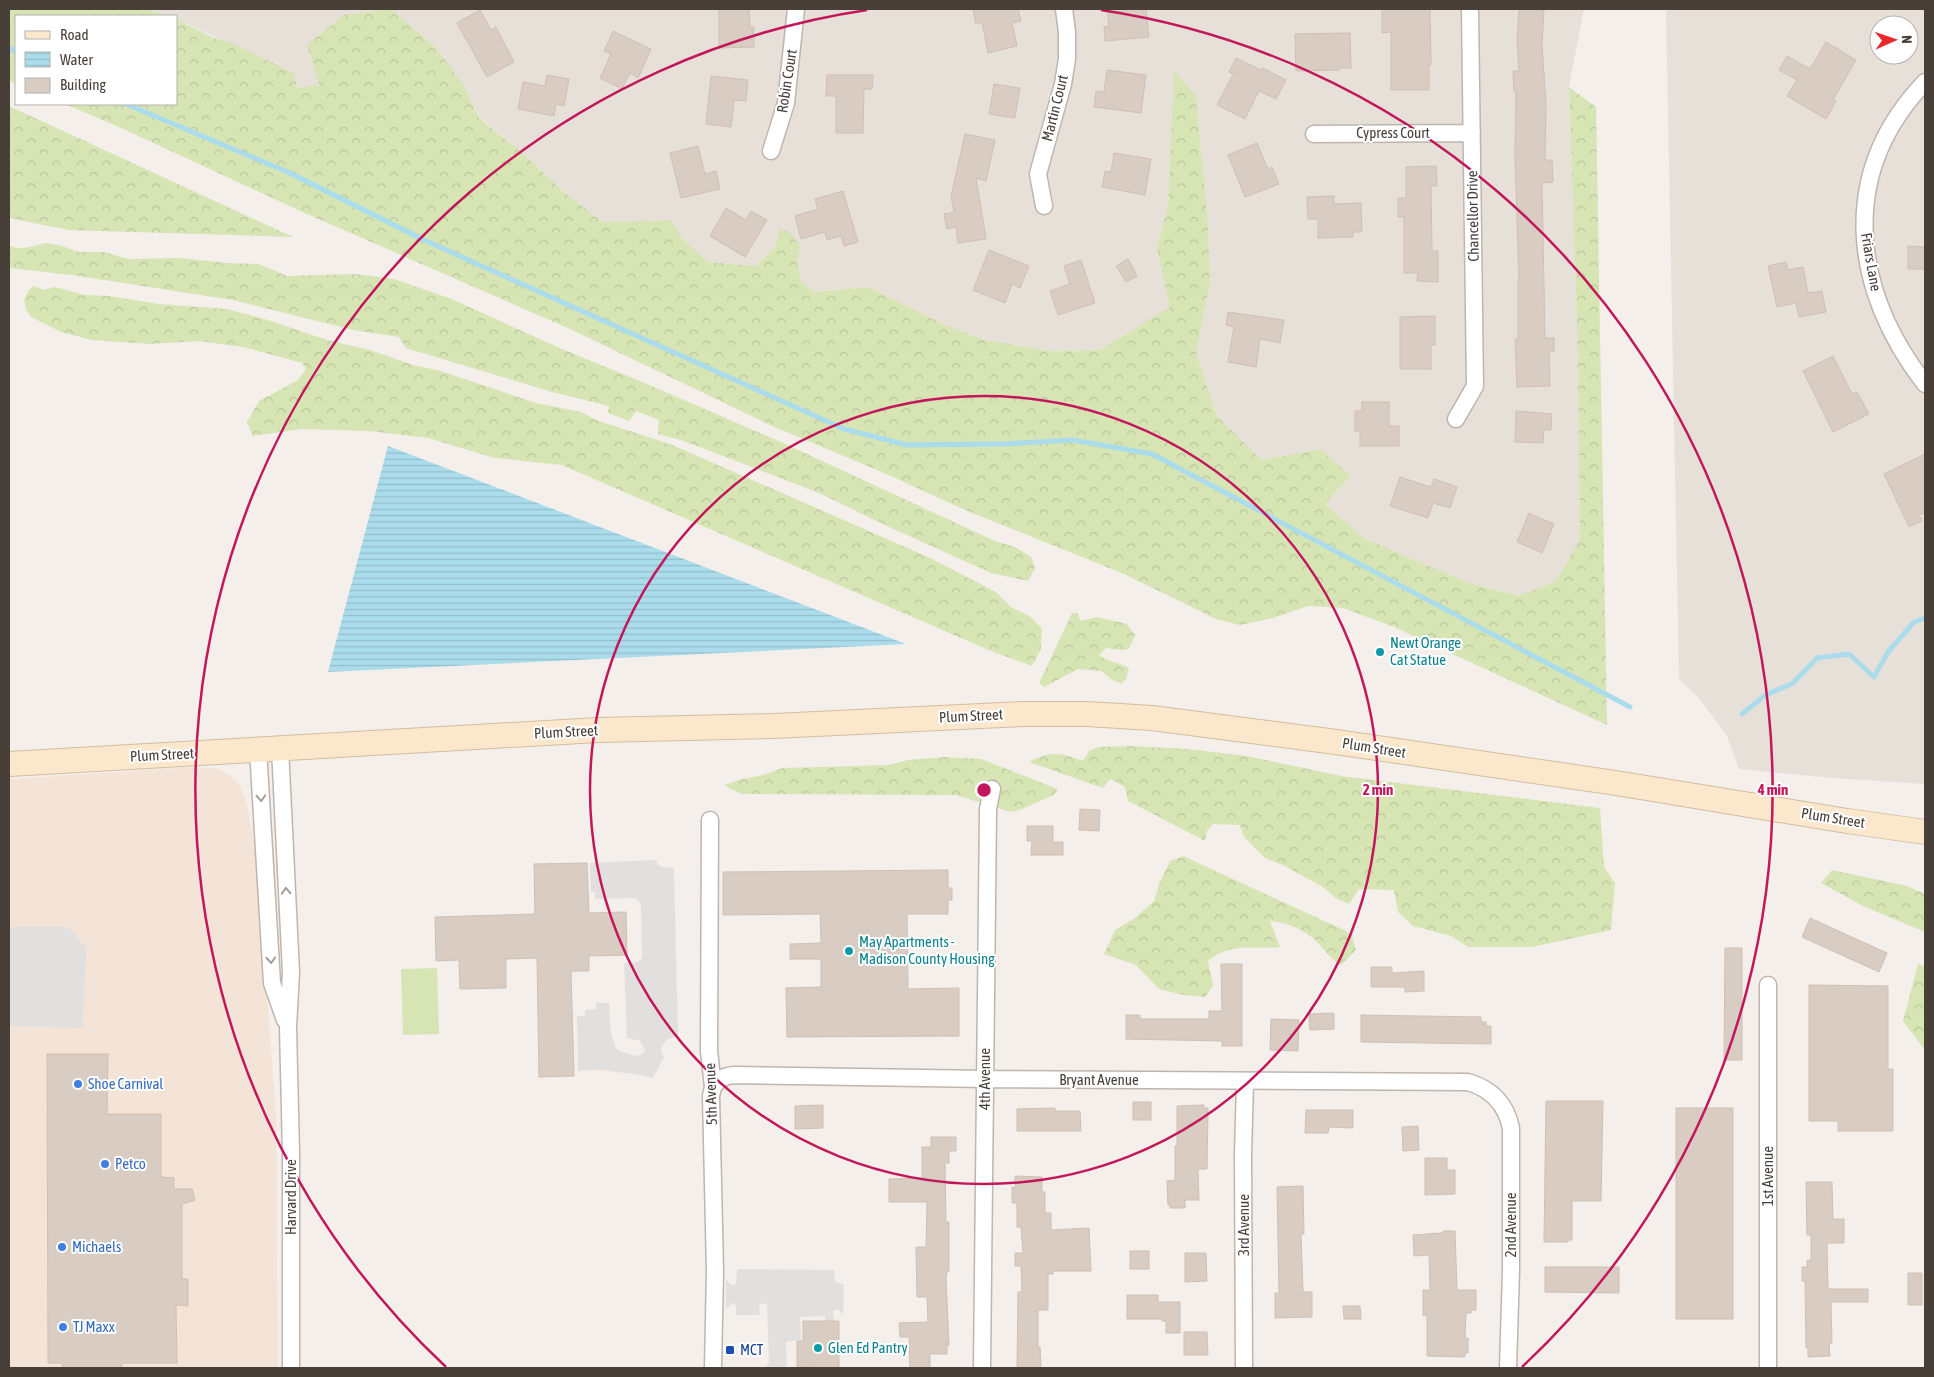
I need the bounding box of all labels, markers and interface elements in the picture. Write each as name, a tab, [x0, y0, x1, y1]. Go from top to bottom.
legend	[15, 15, 178, 105]
north arrow	[1869, 15, 1919, 65]
text: Road	[60, 26, 89, 43]
text: N	[1899, 35, 1915, 44]
street label: Robin Court	[773, 48, 800, 114]
text: Water	[60, 51, 93, 68]
street label: Martin Court	[1038, 73, 1071, 143]
text: Building	[60, 76, 106, 93]
street label: Cypress Court	[1356, 124, 1430, 141]
street label: Chancellor Drive	[1463, 170, 1482, 262]
street label: Friars Lane	[1858, 231, 1885, 293]
place label: Newt Orange Cat Statue	[1390, 634, 1461, 668]
marker: Newt Orange Cat Statue	[1374, 646, 1386, 658]
street label: Plum Street	[938, 705, 1004, 726]
street label: Plum Street	[533, 721, 599, 742]
street label: Plum Street	[1341, 734, 1407, 761]
street label: Plum Street	[129, 744, 195, 765]
centre of rings	[975, 781, 993, 799]
text: 2 min	[1363, 781, 1393, 798]
text: 4 min	[1757, 781, 1788, 798]
one-way arrow	[256, 794, 267, 802]
street label: Plum Street	[1800, 804, 1866, 831]
one-way arrow	[281, 886, 292, 894]
place label: May Apartments - Madison County Housing	[859, 933, 995, 967]
marker: May Apartments - Madison County Housing	[843, 945, 855, 957]
one-way arrow	[265, 957, 276, 965]
street label: 4th Avenue	[976, 1048, 993, 1110]
street label: 5th Avenue	[701, 1062, 720, 1125]
street label: Bryant Avenue	[1059, 1071, 1139, 1088]
place label: Shoe Carnival	[88, 1075, 163, 1092]
marker: Shoe Carnival	[72, 1078, 84, 1090]
street label: 1st Avenue	[1759, 1146, 1776, 1206]
place label: Petco	[115, 1155, 146, 1172]
marker: Petco	[99, 1158, 111, 1170]
street label: Harvard Drive	[282, 1159, 299, 1235]
street label: 2nd Avenue	[1502, 1192, 1519, 1258]
street label: 3rd Avenue	[1235, 1194, 1252, 1256]
place label: Michaels	[72, 1238, 121, 1255]
marker: Michaels	[56, 1241, 68, 1253]
place label: TJ Maxx	[73, 1318, 115, 1335]
marker: TJ Maxx	[57, 1321, 69, 1333]
place label: Glen Ed Pantry	[828, 1339, 908, 1356]
place label: MCT	[740, 1341, 764, 1358]
marker: Glen Ed Pantry	[812, 1342, 824, 1354]
marker: MCT	[724, 1344, 736, 1356]

